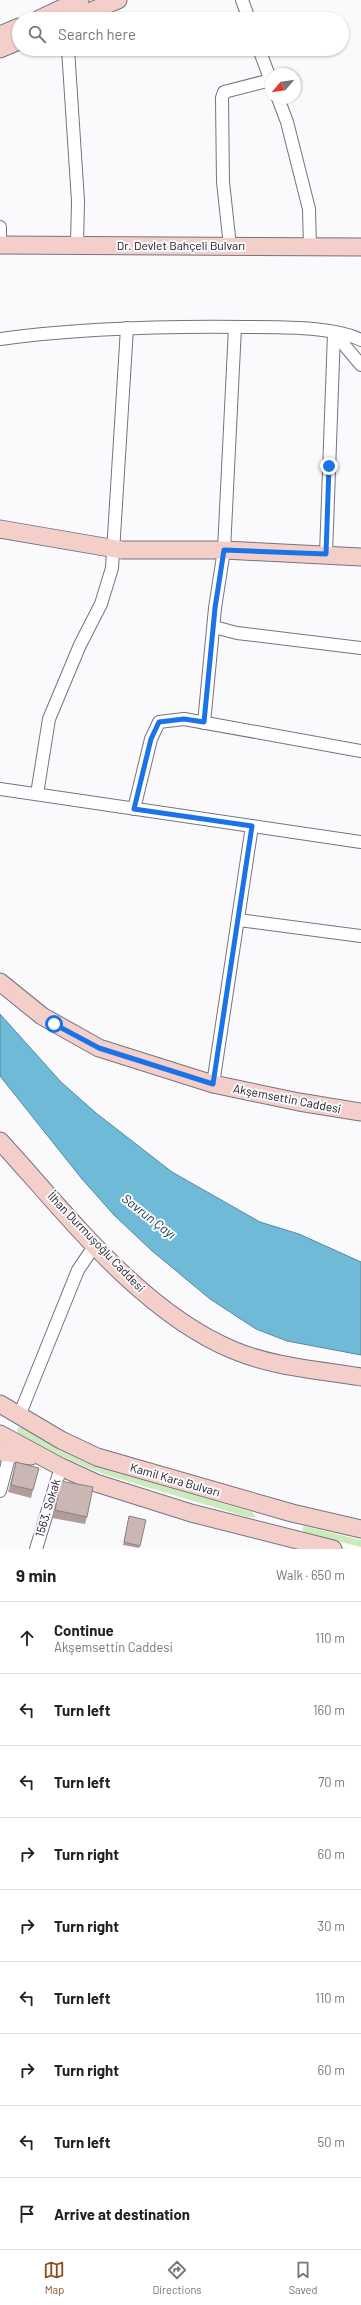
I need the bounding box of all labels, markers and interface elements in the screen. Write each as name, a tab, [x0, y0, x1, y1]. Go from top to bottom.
search box	[12, 12, 349, 56]
icon: search	[26, 23, 48, 45]
text: Search here	[58, 25, 136, 43]
north arrow	[265, 68, 301, 104]
street label: Dr. Devlet Bahçeli Bulvarı	[117, 238, 245, 252]
route end	[320, 457, 338, 475]
route start	[45, 1015, 63, 1033]
street label: Akşemsettin Caddesi	[232, 1081, 342, 1115]
street label: İlhan Durmuşoğlu Caddesi	[45, 1188, 148, 1294]
water label: Savrun Çayı	[119, 1190, 179, 1242]
street label: Kamil Kara Bulvarı	[129, 1459, 222, 1499]
street label: 1563. Sokak	[32, 1477, 63, 1538]
text: 9 min	[16, 1565, 56, 1585]
text: Walk · 650 m	[276, 1567, 345, 1583]
text: Continue	[54, 1621, 114, 1639]
icon: ahead	[16, 1627, 38, 1649]
text: 110 m	[315, 1630, 345, 1646]
text: Akşemsettin Caddesi	[54, 1639, 173, 1655]
icon: left	[16, 1699, 38, 1721]
text: Turn left	[54, 1701, 110, 1719]
text: 160 m	[313, 1702, 345, 1718]
icon: left	[16, 1771, 38, 1793]
text: Turn left	[54, 1773, 110, 1791]
text: 70 m	[318, 1774, 345, 1790]
icon: right	[16, 1843, 38, 1865]
text: Turn right	[54, 1845, 119, 1863]
text: 60 m	[318, 1846, 345, 1862]
icon: right	[16, 1915, 38, 1937]
text: Turn right	[54, 1917, 119, 1935]
text: 30 m	[318, 1918, 345, 1934]
icon: left	[16, 1987, 38, 2009]
text: Turn left	[54, 1989, 110, 2007]
text: 110 m	[315, 1990, 345, 2006]
icon: right	[16, 2059, 38, 2081]
text: Turn right	[54, 2061, 119, 2079]
text: 60 m	[318, 2062, 345, 2078]
icon: left	[16, 2131, 38, 2153]
text: Turn left	[54, 2133, 110, 2151]
text: 50 m	[318, 2134, 345, 2150]
icon: arrive	[16, 2203, 38, 2225]
text: Arrive at destination	[54, 2205, 190, 2223]
tab: Map	[43, 2259, 65, 2296]
tab: Directions	[152, 2259, 202, 2296]
tab: Saved	[289, 2259, 318, 2296]

